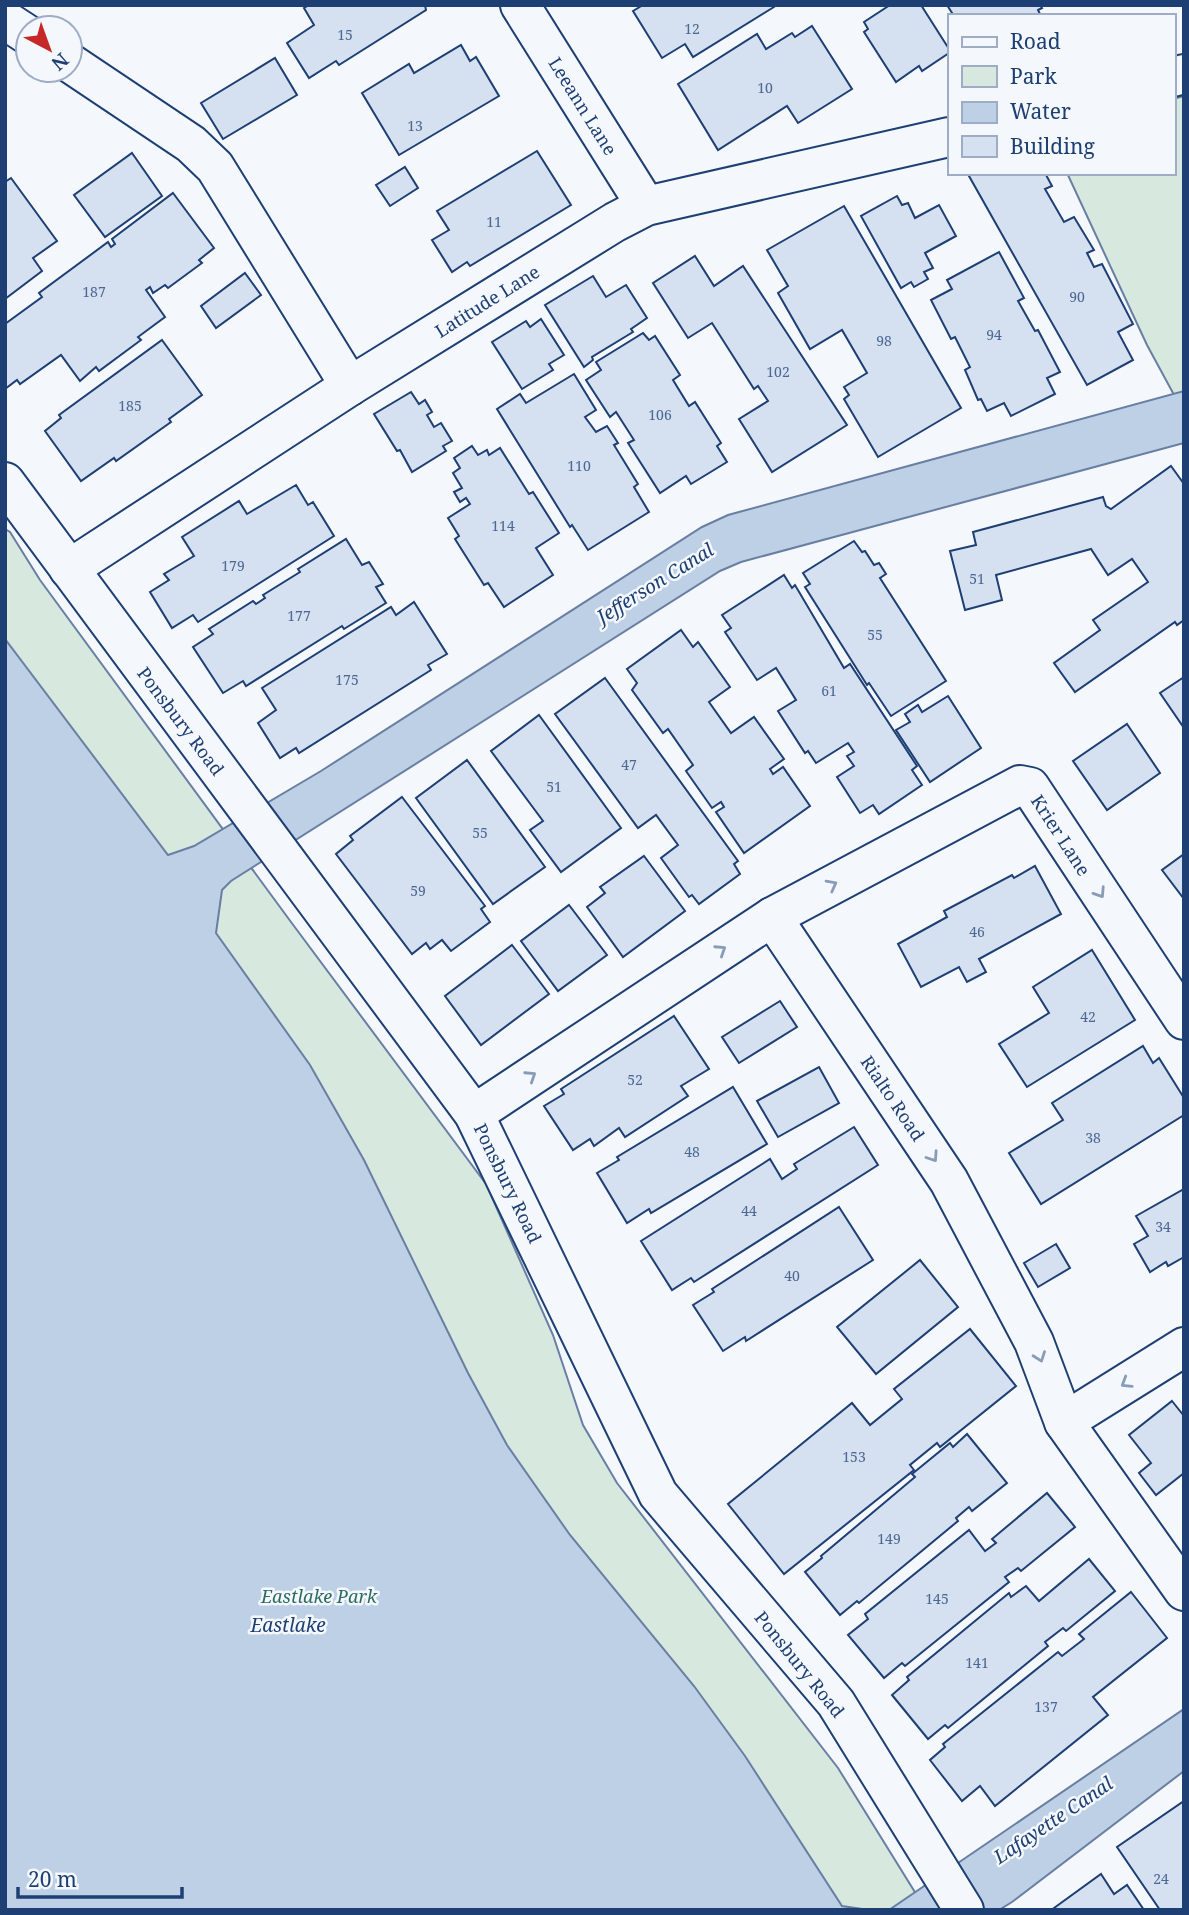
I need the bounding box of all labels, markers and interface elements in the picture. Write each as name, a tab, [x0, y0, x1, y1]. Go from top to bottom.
north arrow	[14, 14, 84, 84]
legend	[948, 14, 1175, 175]
house number: 12	[684, 19, 700, 38]
house number: 15	[337, 25, 353, 44]
text: Road	[1010, 27, 1061, 55]
text: N	[46, 47, 74, 77]
street label: Leeann Lane	[543, 53, 623, 159]
text: Park	[1010, 62, 1057, 90]
house number: 10	[757, 78, 773, 97]
text: Water	[1010, 97, 1071, 125]
house number: 13	[407, 116, 423, 135]
text: Building	[1010, 132, 1095, 160]
house number: 11	[486, 212, 502, 231]
street label: Latitude Lane	[430, 259, 544, 343]
house number: 187	[82, 282, 106, 301]
house number: 90	[1069, 287, 1085, 306]
house number: 94	[986, 325, 1002, 344]
house number: 98	[876, 331, 892, 350]
house number: 102	[766, 362, 790, 381]
house number: 185	[118, 396, 142, 415]
house number: 106	[648, 405, 672, 424]
house number: 110	[567, 456, 591, 475]
house number: 114	[491, 516, 515, 535]
water label: Jefferson Canal	[589, 537, 719, 631]
house number: 179	[221, 556, 245, 575]
house number: 51	[969, 569, 985, 588]
house number: 177	[287, 606, 311, 625]
house number: 55	[867, 625, 883, 644]
street label: Ponsbury Road	[132, 662, 230, 780]
house number: 175	[335, 670, 359, 689]
house number: 61	[821, 681, 837, 700]
house number: 47	[621, 755, 637, 774]
house number: 51	[546, 777, 562, 796]
street label: Krier Lane	[1026, 790, 1096, 880]
house number: 55	[472, 823, 488, 842]
one-way arrow	[825, 880, 837, 893]
house number: 59	[410, 881, 426, 900]
one-way arrow	[1092, 885, 1104, 898]
house number: 46	[969, 922, 985, 941]
one-way arrow	[713, 946, 726, 959]
house number: 42	[1080, 1007, 1096, 1026]
street label: Rialto Road	[856, 1051, 930, 1145]
house number: 52	[627, 1070, 643, 1089]
one-way arrow	[523, 1072, 536, 1084]
street label: Ponsbury Road	[469, 1119, 547, 1247]
house number: 38	[1085, 1128, 1101, 1147]
house number: 48	[684, 1142, 700, 1161]
one-way arrow	[925, 1149, 937, 1162]
house number: 44	[741, 1201, 757, 1220]
house number: 34	[1155, 1217, 1171, 1236]
house number: 40	[784, 1266, 800, 1285]
one-way arrow	[1032, 1351, 1046, 1363]
one-way arrow	[1120, 1375, 1133, 1388]
house number: 153	[842, 1447, 866, 1466]
house number: 149	[877, 1529, 901, 1548]
park label: Eastlake Park	[260, 1584, 378, 1608]
house number: 145	[925, 1589, 949, 1608]
street label: Ponsbury Road	[750, 1606, 850, 1722]
water label: Eastlake	[249, 1612, 326, 1638]
house number: 141	[965, 1653, 989, 1672]
house number: 137	[1034, 1697, 1058, 1716]
water label: Lafayette Canal	[988, 1770, 1118, 1870]
scale bar	[18, 1856, 182, 1900]
text: 20 m	[28, 1865, 77, 1893]
house number: 24	[1153, 1869, 1169, 1888]

